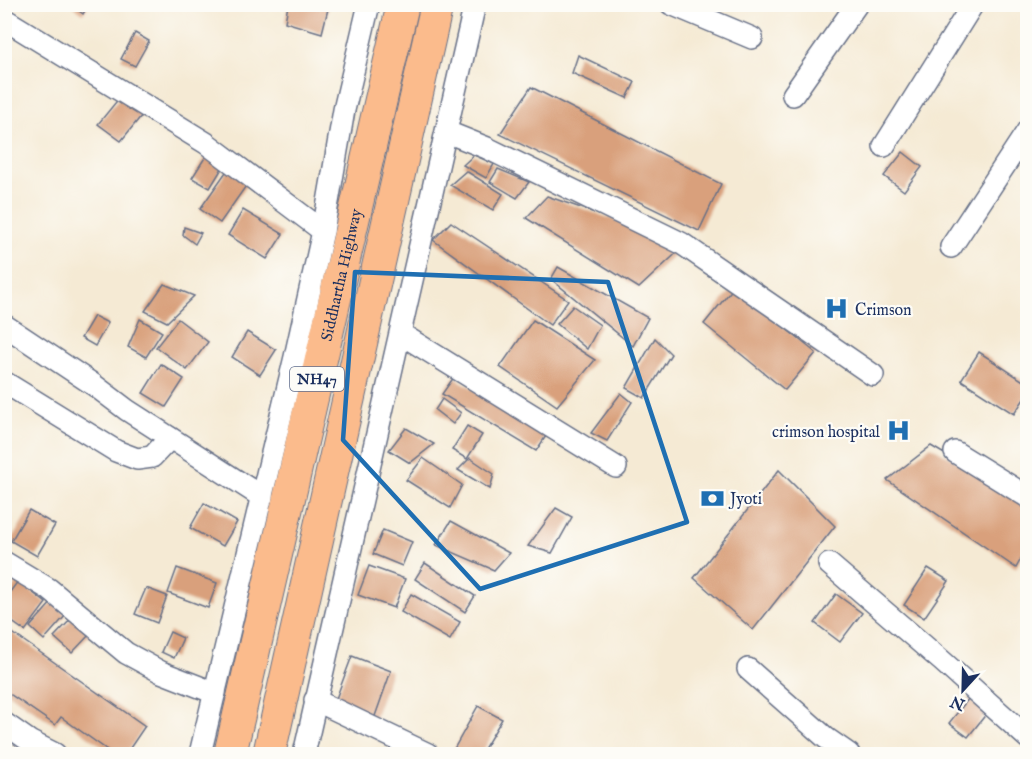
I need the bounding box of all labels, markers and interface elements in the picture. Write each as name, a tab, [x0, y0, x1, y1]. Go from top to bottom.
street label: Siddhartha Highway	[318, 207, 368, 343]
hospital icon: Crimson	[824, 296, 850, 322]
place label: Crimson	[855, 301, 912, 321]
road number: NH47	[290, 367, 344, 391]
hospital icon: crimson hospital	[885, 418, 911, 444]
place label: crimson hospital	[772, 423, 881, 443]
bank icon: Jyoti	[699, 485, 725, 511]
place label: Jyoti	[728, 490, 762, 510]
north arrow	[933, 660, 993, 720]
text: N	[948, 690, 969, 714]

